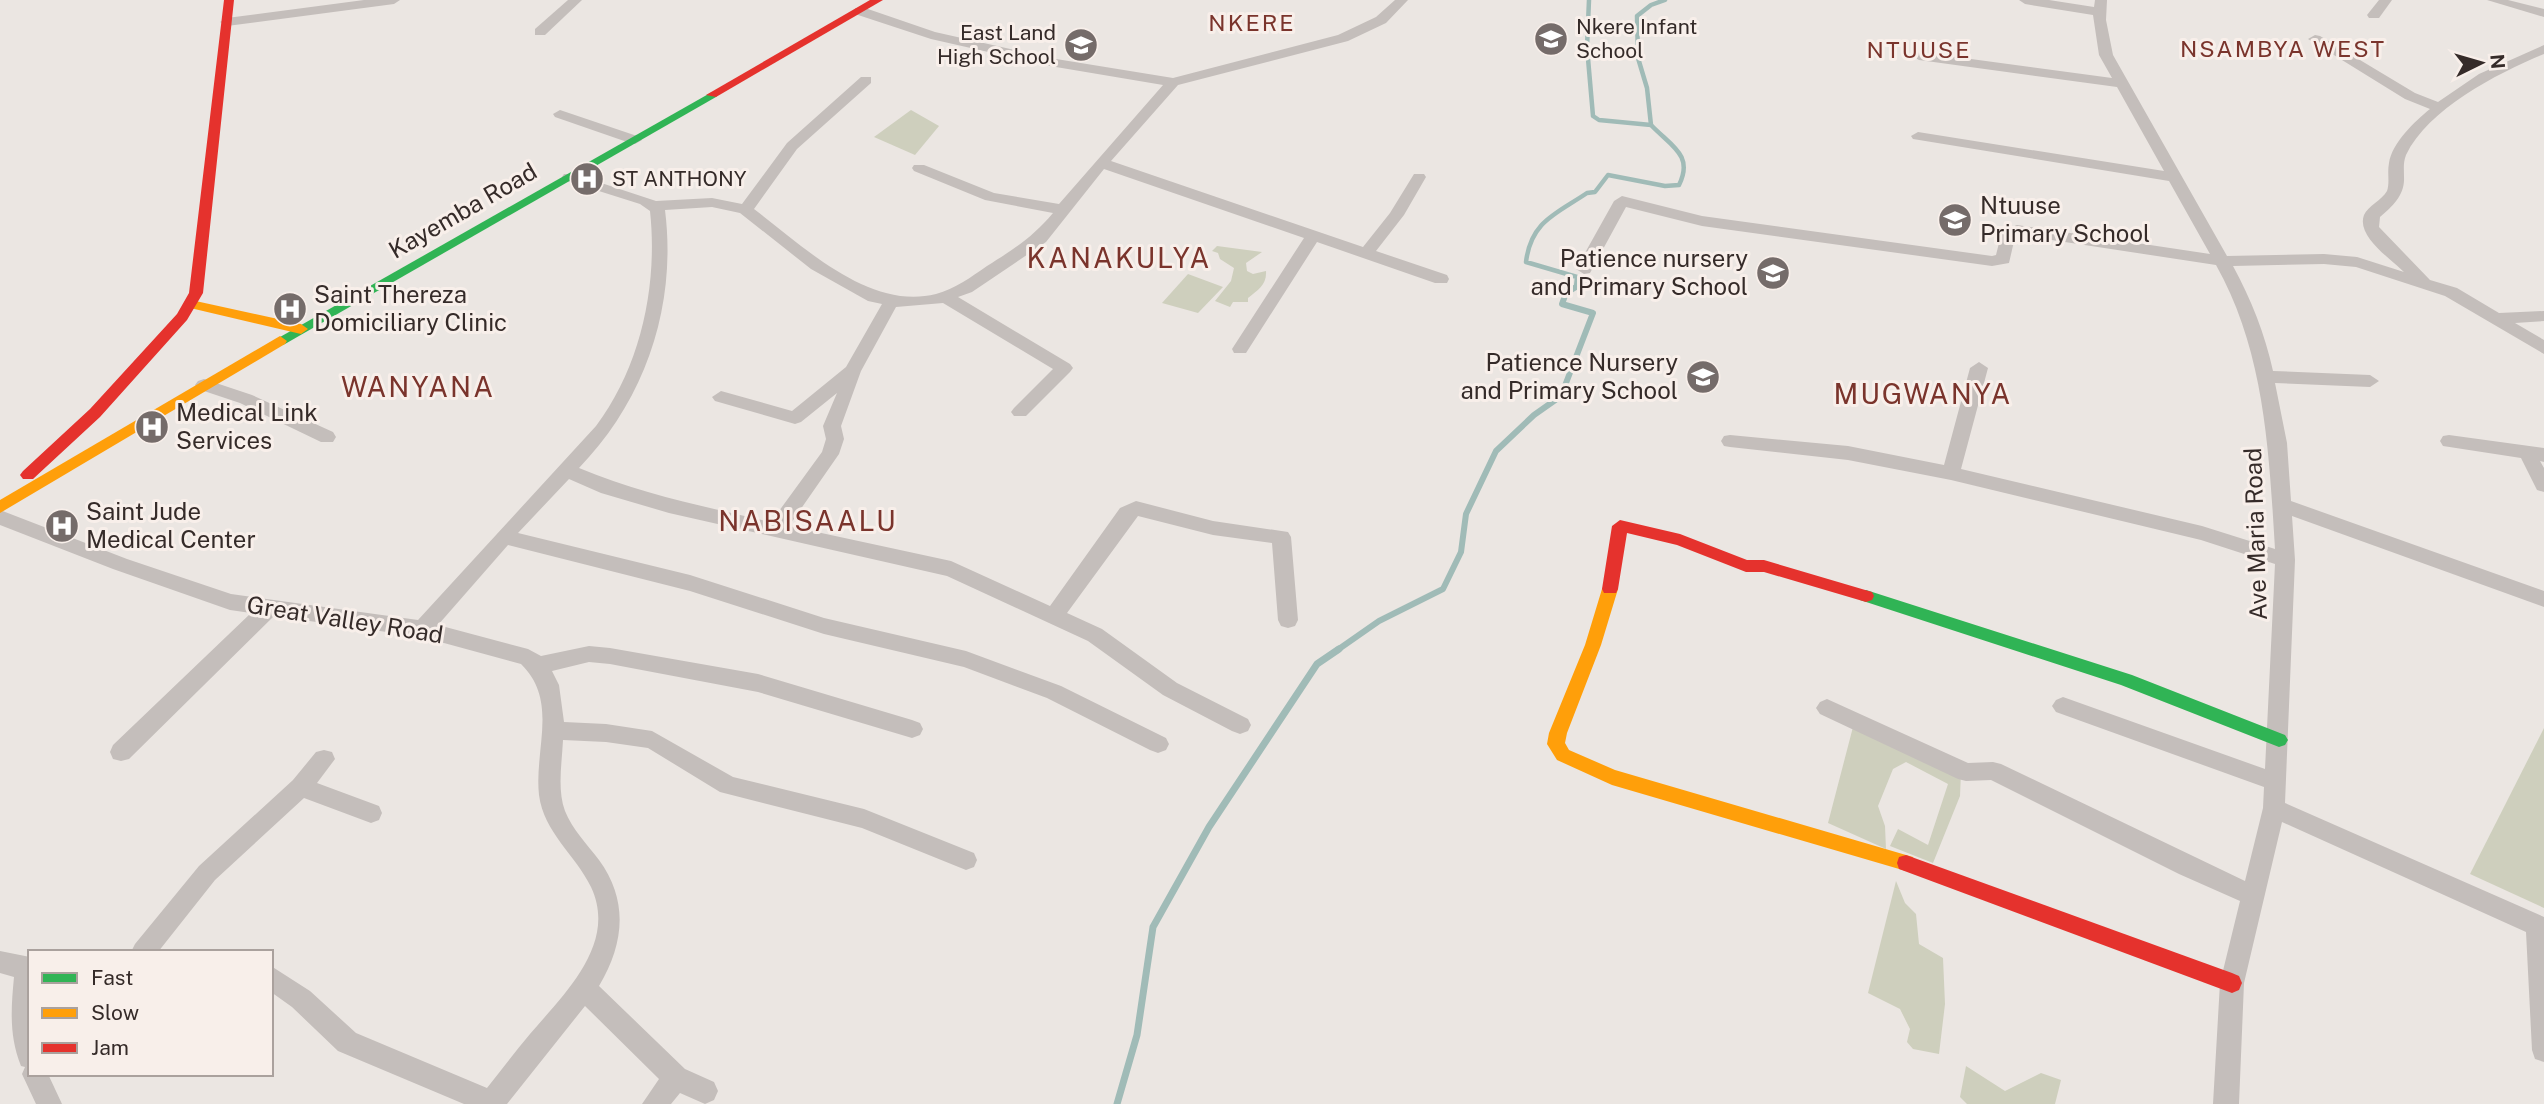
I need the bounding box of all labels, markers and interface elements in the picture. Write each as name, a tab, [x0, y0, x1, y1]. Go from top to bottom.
district label: NKERE	[1208, 9, 1296, 36]
place label: Nkere Infant School	[1576, 14, 1698, 63]
place label: East Land High School	[937, 20, 1056, 69]
school or university icon: Nkere Infant School	[1532, 20, 1570, 58]
school or university icon: East Land High School	[1062, 26, 1100, 64]
north arrow	[2446, 28, 2516, 98]
district label: NSAMBYA WEST	[2180, 35, 2386, 62]
district label: NTUUSE	[1867, 36, 1971, 63]
text: N	[2486, 53, 2510, 70]
street label: Kayemba Road	[384, 156, 541, 264]
hospital icon: ST ANTHONY	[568, 160, 606, 198]
place label: ST ANTHONY	[612, 166, 747, 191]
place label: Ntuuse Primary School	[1980, 191, 2150, 247]
school or university icon: Ntuuse Primary School	[1936, 201, 1974, 239]
district label: KANAKULYA	[1027, 241, 1211, 274]
place label: Patience nursery and Primary School	[1530, 244, 1748, 300]
school or university icon: Patience nursery and Primary School	[1754, 254, 1792, 292]
place label: Saint Thereza Domiciliary Clinic	[314, 280, 507, 336]
hospital icon: Saint Thereza Domiciliary Clinic	[271, 290, 309, 328]
place label: Patience Nursery and Primary School	[1460, 348, 1678, 404]
school or university icon: Patience Nursery and Primary School	[1684, 358, 1722, 396]
district label: WANYANA	[341, 370, 495, 403]
district label: MUGWANYA	[1834, 377, 2012, 410]
place label: Medical Link Services	[176, 398, 318, 454]
hospital icon: Medical Link Services	[133, 408, 171, 446]
street label: Ave Maria Road	[2238, 447, 2272, 621]
place label: Saint Jude Medical Center	[86, 497, 256, 553]
district label: NABISAALU	[718, 504, 898, 537]
hospital icon: Saint Jude Medical Center	[43, 507, 81, 545]
street label: Great Valley Road	[245, 590, 445, 648]
legend	[28, 950, 273, 1076]
text: Fast	[91, 965, 133, 990]
text: Slow	[91, 1000, 139, 1025]
text: Jam	[91, 1035, 129, 1060]

